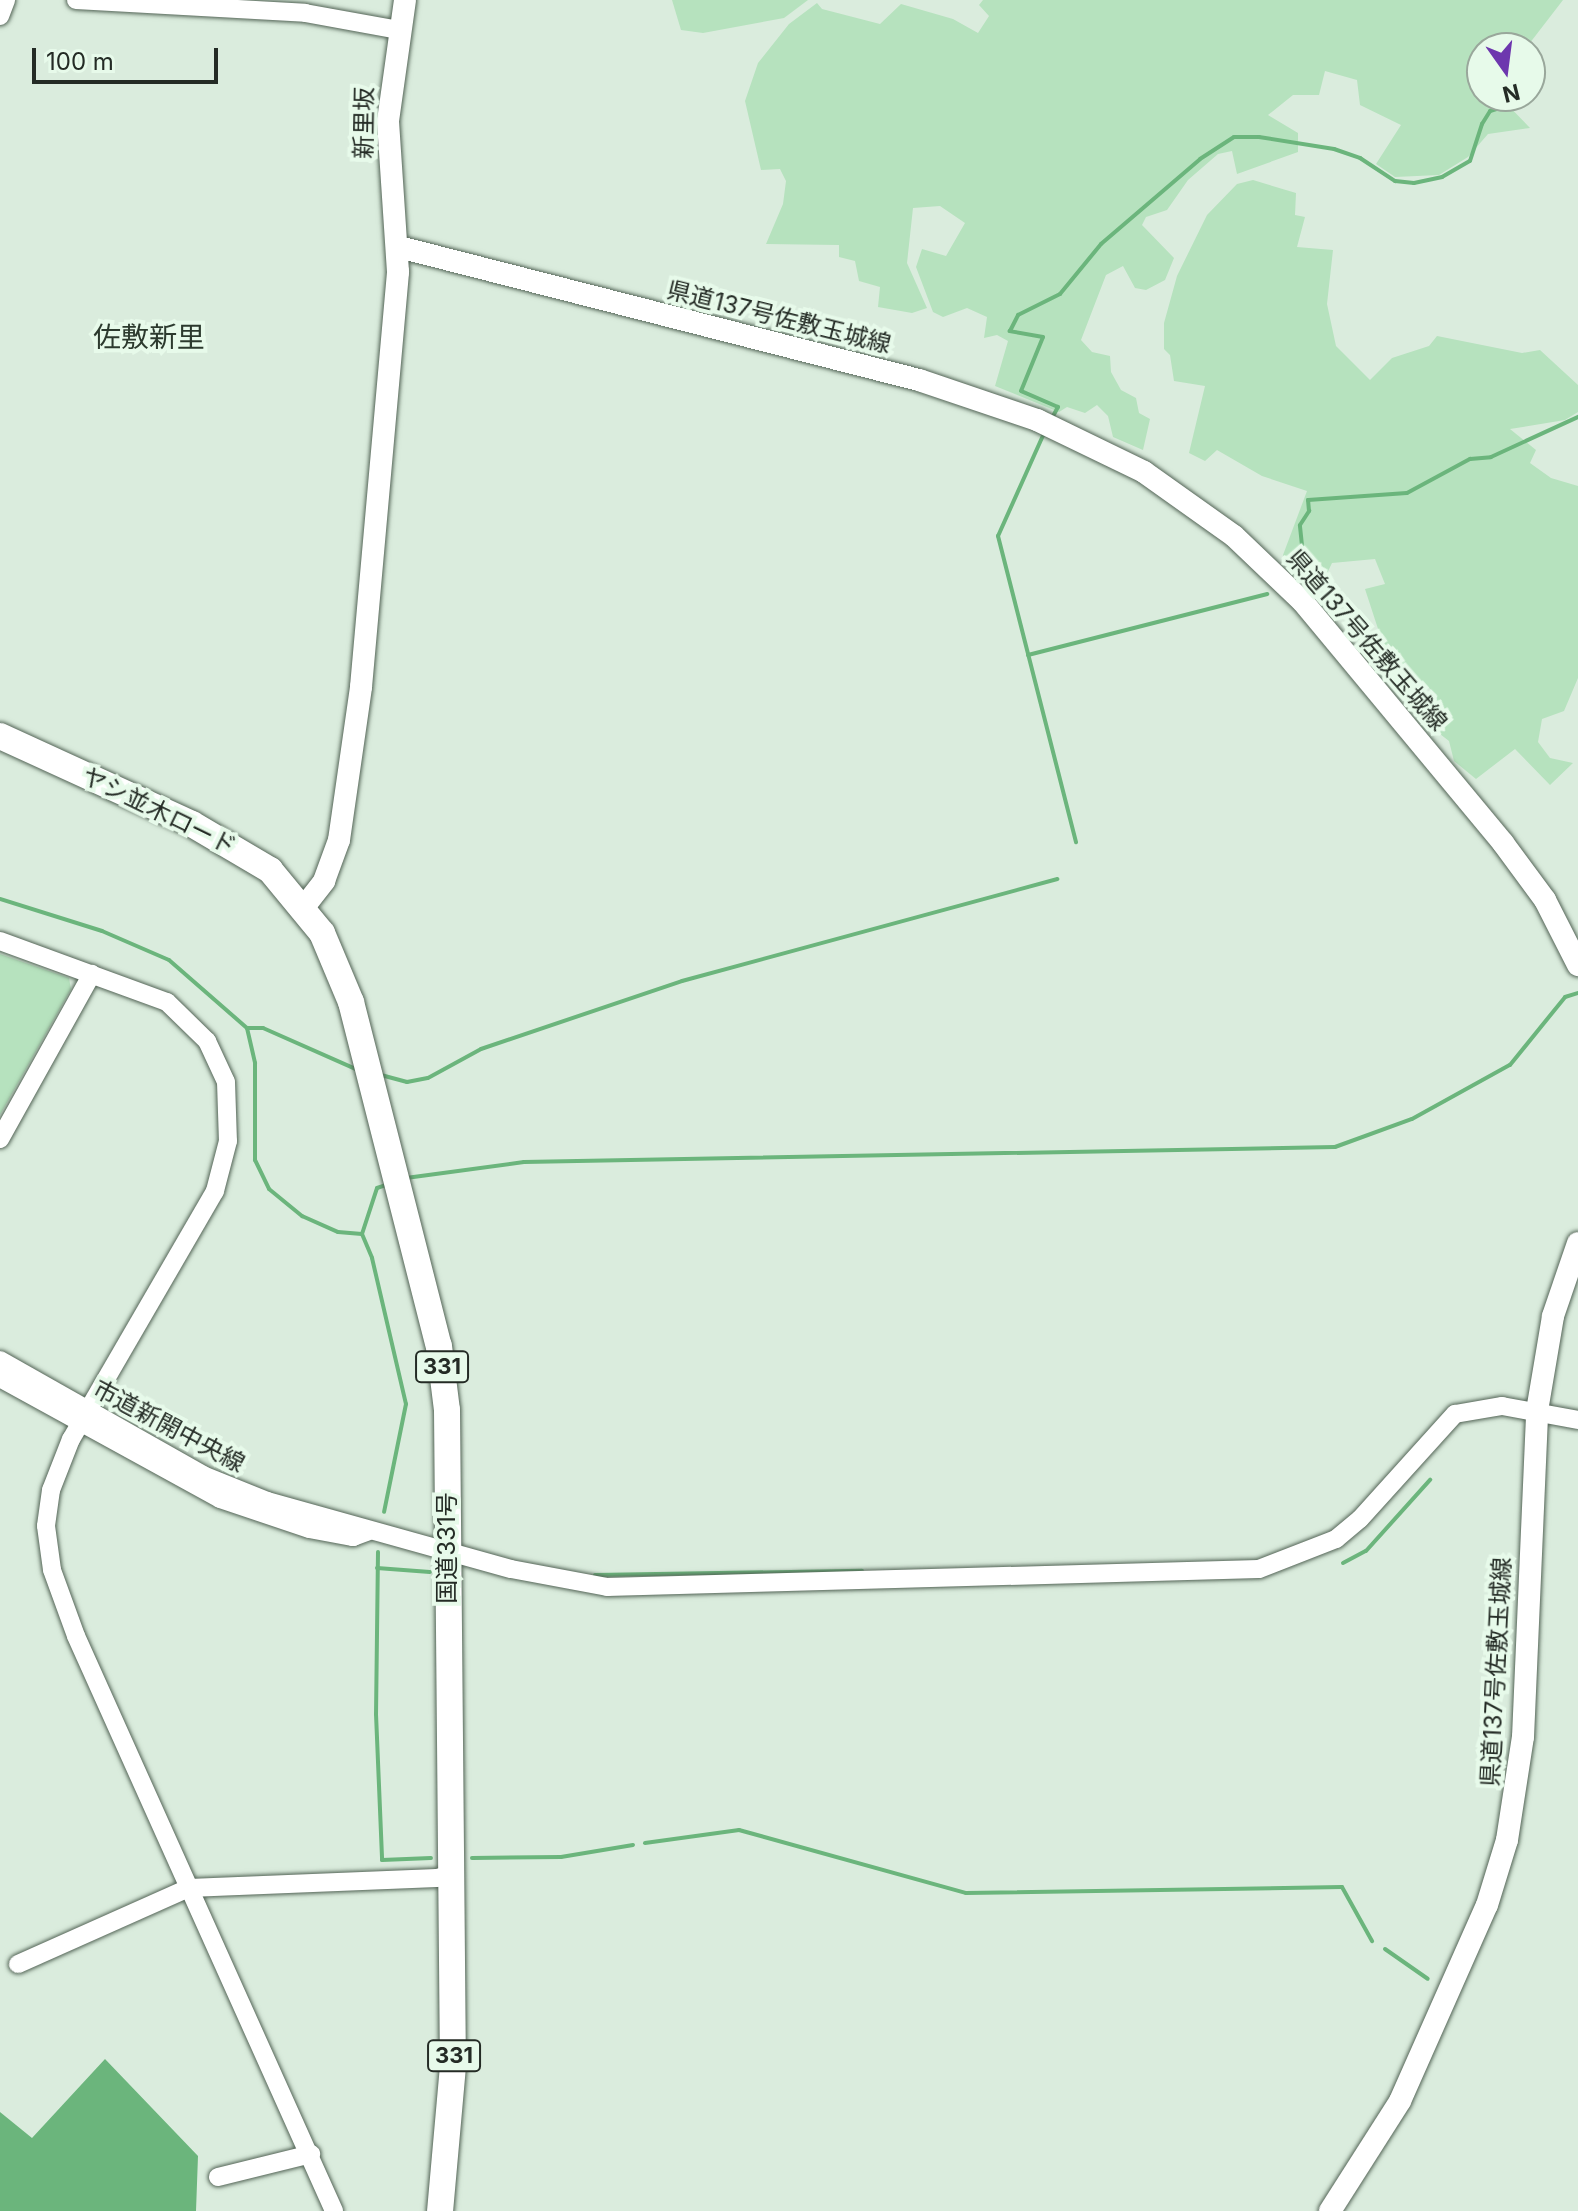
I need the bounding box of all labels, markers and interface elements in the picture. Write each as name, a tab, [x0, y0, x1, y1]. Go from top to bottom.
scale bar	[36, 32, 222, 82]
north arrow	[1466, 32, 1546, 112]
text: 100 m	[46, 47, 114, 76]
text: N	[1500, 79, 1523, 108]
street label: 新里坂	[349, 87, 379, 159]
street label: 県道137号佐敷玉城線	[664, 275, 894, 359]
district label: 佐敷新里	[93, 320, 205, 354]
street label: 県道137号佐敷玉城線	[1281, 544, 1453, 736]
street label: ヤシ並木ロード	[77, 761, 241, 861]
road number: 331	[414, 1349, 470, 1385]
street label: 市道新開中央線	[88, 1374, 250, 1478]
street label: 国道331号	[433, 1492, 461, 1604]
street label: 県道137号佐敷玉城線	[1476, 1556, 1516, 1788]
road number: 331	[426, 2038, 482, 2074]

